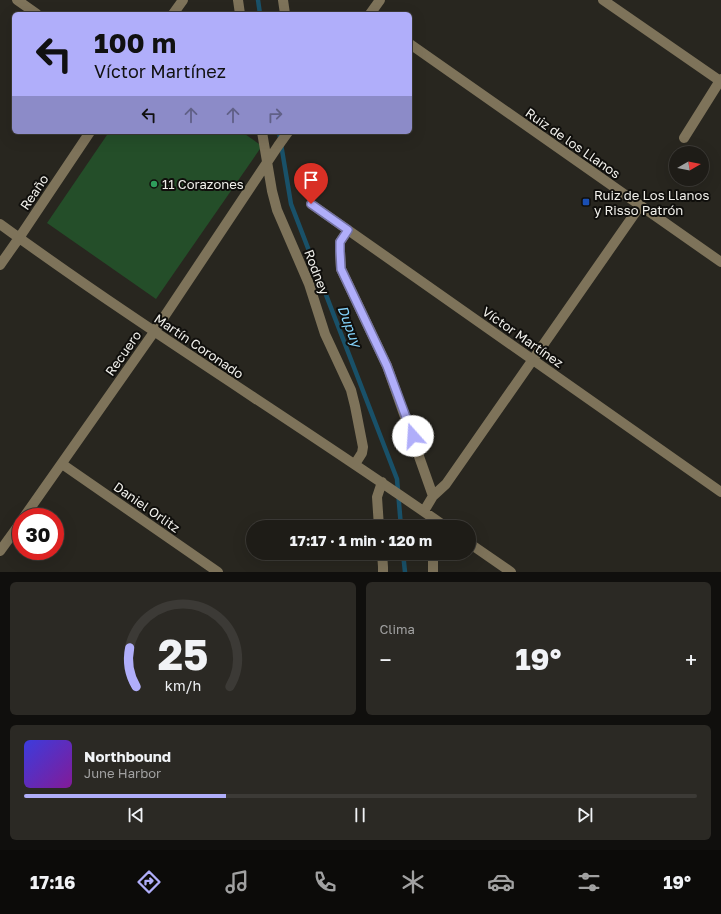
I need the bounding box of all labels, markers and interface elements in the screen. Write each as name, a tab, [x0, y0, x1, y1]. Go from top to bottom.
text: 100 m	[94, 26, 176, 59]
icon: left	[28, 28, 80, 80]
text: Víctor Martínez	[94, 60, 226, 82]
icon: left	[138, 104, 160, 126]
icon: ahead	[180, 104, 202, 126]
icon: ahead	[222, 104, 244, 126]
icon: right	[264, 104, 286, 126]
street label: Ruiz de los Llanos	[523, 104, 624, 182]
north arrow	[669, 146, 709, 186]
map controls	[669, 146, 709, 186]
pin	[294, 163, 328, 204]
icon: arrive	[300, 169, 322, 191]
street label: Reaño	[16, 171, 52, 213]
place label: 11 Corazones	[162, 176, 244, 192]
marker: 11 Corazones	[149, 179, 159, 189]
place label: Ruiz de Los Llanos y Risso Patrón	[594, 187, 709, 218]
marker: Ruiz de Los Llanos y Risso Patrón	[581, 197, 591, 207]
street label: Rodney	[301, 247, 333, 298]
water label: Dupuy	[334, 303, 366, 351]
street label: Víctor Martínez	[479, 303, 567, 371]
street label: Martín Coronado	[151, 310, 247, 382]
street label: Recuero	[102, 327, 144, 379]
position arrow	[392, 415, 434, 457]
street label: Daniel Orlitz	[111, 478, 184, 536]
speed limit sign: 30	[12, 508, 64, 560]
text: 17:17 · 1 min · 120 m	[290, 531, 432, 549]
text: Clima	[380, 621, 415, 637]
text: 25	[157, 628, 208, 678]
text: 19°	[515, 641, 561, 677]
text: −	[380, 646, 392, 673]
text: +	[685, 646, 697, 673]
text: km/h	[165, 676, 201, 693]
text: Northbound	[84, 747, 171, 765]
text: June Harbor	[84, 765, 161, 781]
icon: previous	[125, 804, 147, 826]
icon: pause	[349, 804, 371, 826]
icon: next	[574, 804, 596, 826]
icon: directions	[135, 868, 163, 896]
icon: music	[223, 868, 251, 896]
icon: phone	[311, 868, 339, 896]
icon: climate	[399, 868, 427, 896]
icon: car	[487, 868, 515, 896]
icon: filters	[575, 868, 603, 896]
text: 17:16	[30, 871, 76, 893]
text: 19°	[663, 871, 691, 893]

